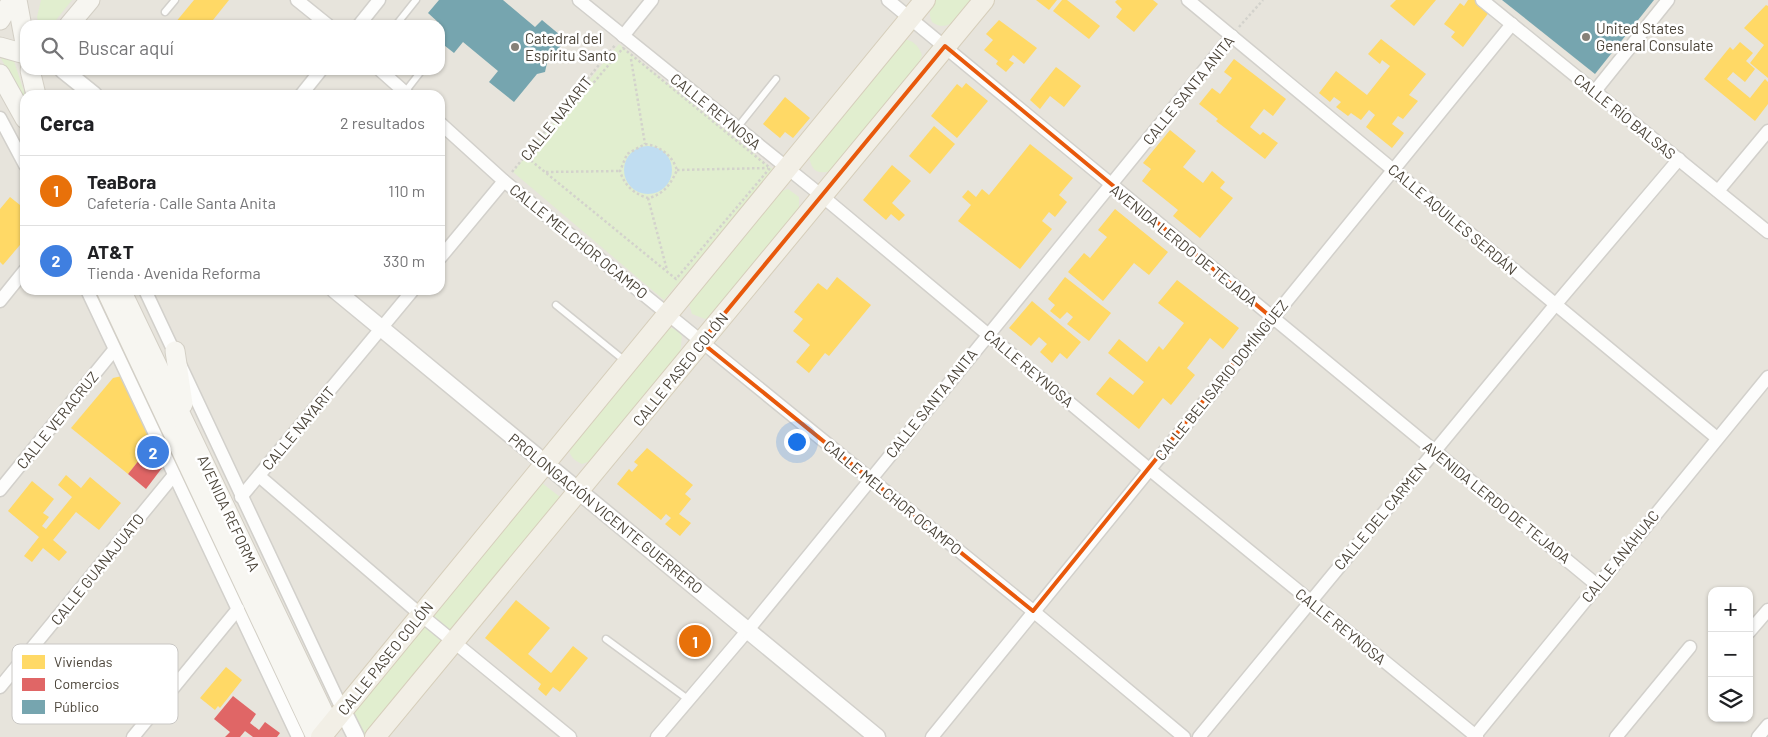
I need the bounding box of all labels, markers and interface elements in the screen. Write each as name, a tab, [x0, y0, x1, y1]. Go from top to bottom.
place label: United States General Consulate	[1596, 19, 1714, 54]
search box	[20, 20, 445, 75]
place label: Catedral del Espíritu Santo	[525, 29, 616, 64]
marker: United States General Consulate	[1580, 31, 1592, 43]
street label: CALLE SANTA ANITA	[1139, 32, 1237, 148]
icon: search	[38, 34, 66, 62]
text: Buscar aquí	[78, 36, 174, 59]
marker: Catedral del Espíritu Santo	[509, 41, 521, 53]
street label: CALLE REYNOSA	[667, 69, 765, 153]
street label: CALLE RÍO BALSAS	[1571, 70, 1679, 162]
street label: CALLE NAYARIT	[516, 72, 596, 164]
text: Cerca	[40, 110, 94, 135]
text: 2 resultados	[340, 113, 425, 132]
street label: CALLE AQUILES SERDÁN	[1385, 160, 1521, 278]
text: TeaBora	[87, 170, 156, 193]
street label: CALLE MELCHOR OCAMPO	[506, 180, 652, 302]
street label: AVENIDA LERDO DE TEJADA	[1107, 180, 1261, 310]
text: 1	[53, 181, 59, 200]
text: 110 m	[388, 181, 425, 200]
text: Cafetería · Calle Santa Anita	[87, 193, 276, 212]
text: AT&T	[87, 240, 134, 263]
text: 2	[52, 251, 60, 270]
text: 330 m	[383, 251, 425, 270]
text: Tienda · Avenida Reforma	[87, 263, 261, 282]
street label: CALLE BELISARIO DOMÍNGUEZ	[1151, 296, 1291, 464]
street label: CALLE PASEO COLÓN	[629, 309, 731, 429]
street label: CALLE REYNOSA	[981, 325, 1077, 411]
street label: CALLE SANTA ANITA	[882, 345, 980, 461]
street label: CALLE VERACRUZ	[12, 368, 102, 472]
street label: CALLE NAYARIT	[258, 383, 338, 473]
street label: PROLONGACIÓN VICENTE GUERRERO	[505, 429, 707, 597]
your location	[784, 429, 810, 455]
pin: 2	[137, 433, 169, 471]
street label: CALLE MELCHOR OCAMPO	[820, 436, 966, 558]
street label: AVENIDA LERDO DE TEJADA	[1420, 437, 1574, 567]
street label: AVENIDA REFORMA	[194, 452, 264, 574]
street label: CALLE DEL CARMEN	[1330, 459, 1430, 573]
street label: CALLE ANÁHUAC	[1577, 506, 1663, 606]
street label: CALLE GUANAJUATO	[46, 510, 148, 628]
street label: CALLE REYNOSA	[1292, 584, 1390, 668]
map controls	[1708, 587, 1753, 722]
button: +	[1708, 587, 1753, 632]
street label: CALLE PASEO COLÓN	[334, 598, 436, 718]
pin: 1	[679, 622, 711, 660]
button: −	[1708, 632, 1753, 677]
legend	[12, 644, 178, 724]
text: Viviendas	[54, 653, 113, 670]
text: Comercios	[54, 675, 120, 692]
button: layers	[1708, 677, 1753, 722]
text: Público	[54, 698, 99, 715]

